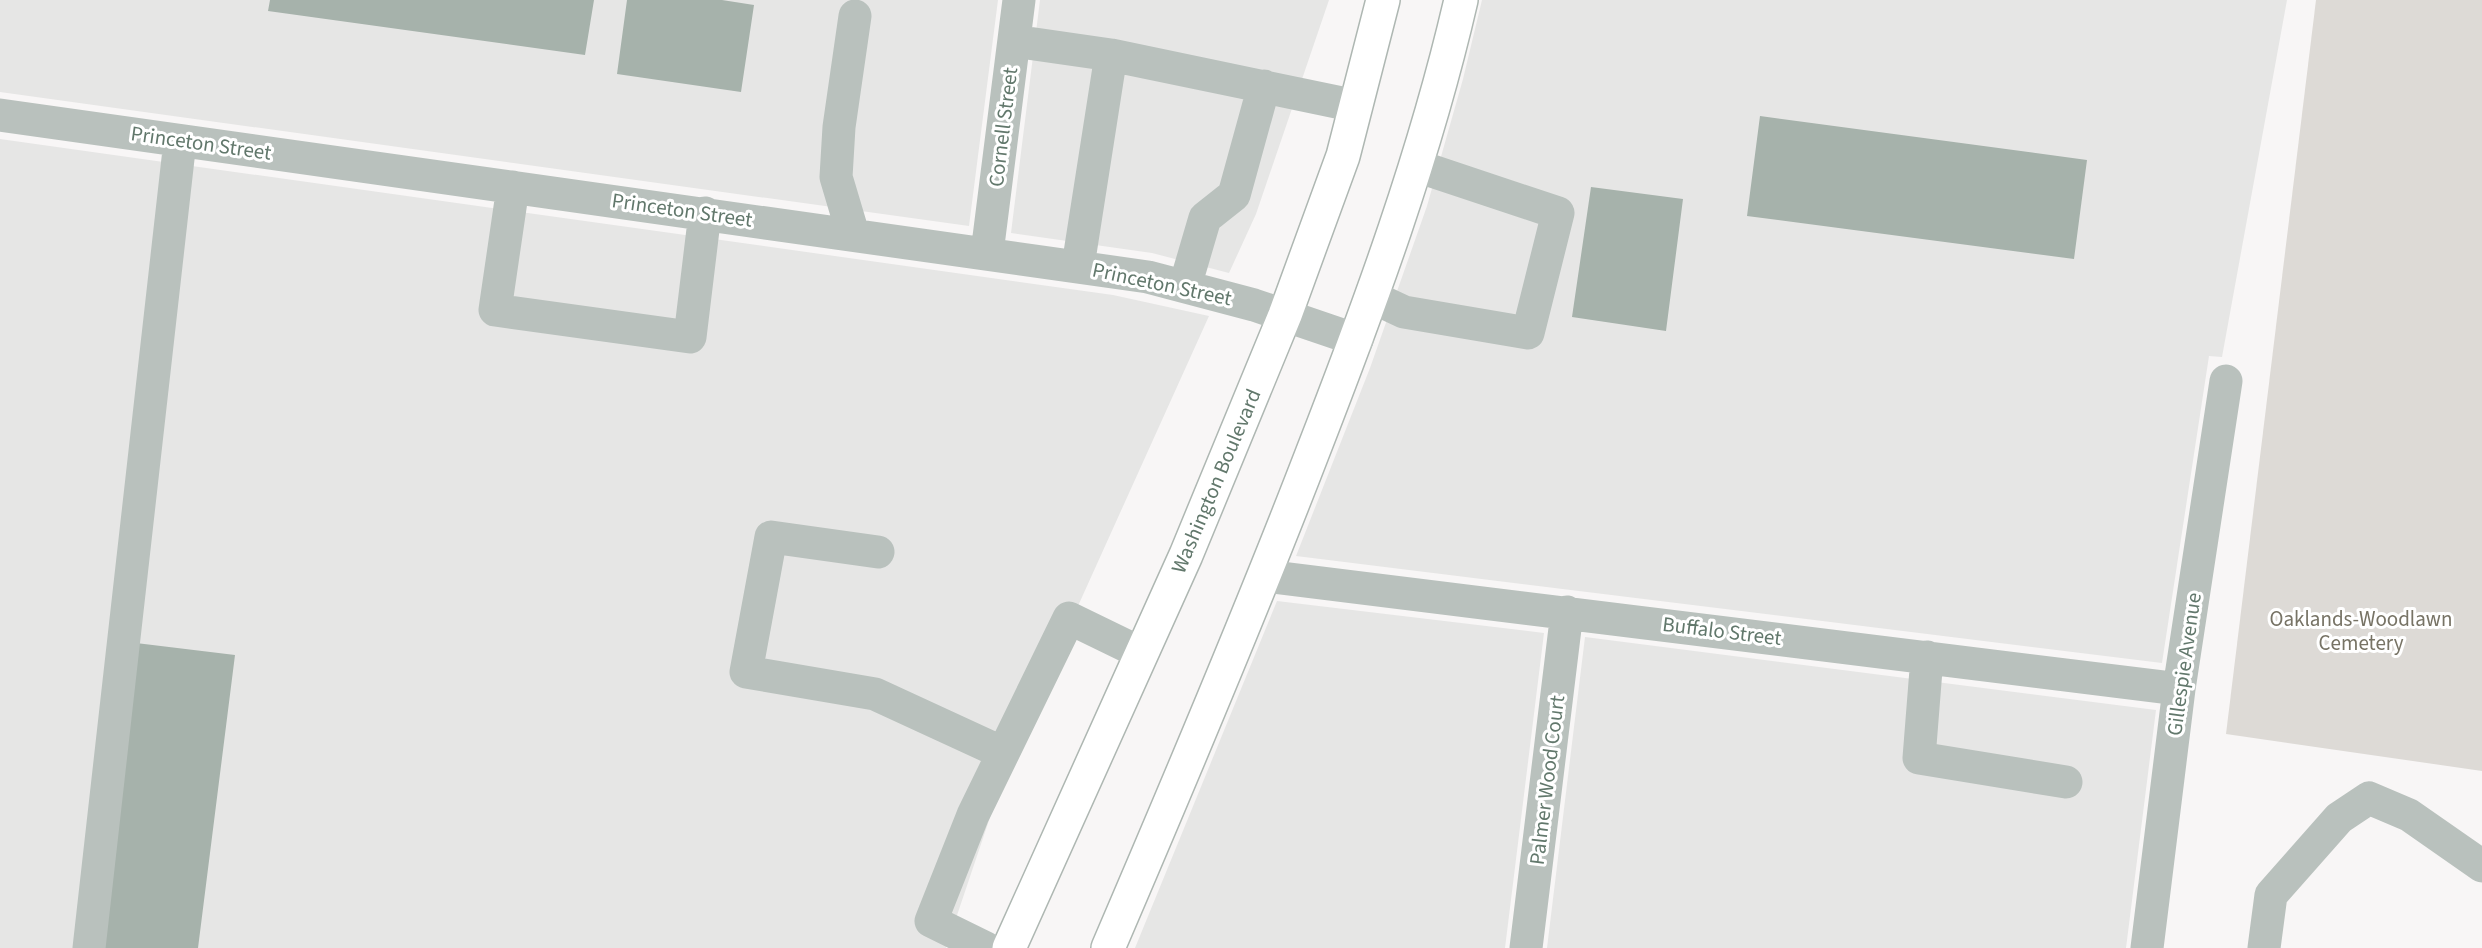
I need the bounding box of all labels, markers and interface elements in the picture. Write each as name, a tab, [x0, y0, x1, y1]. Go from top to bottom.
street label: Cornell Street	[981, 66, 1025, 188]
street label: Princeton Street	[129, 118, 273, 168]
street label: Princeton Street	[610, 185, 754, 235]
street label: Princeton Street	[1090, 255, 1234, 313]
street label: Washington Boulevard	[1164, 384, 1268, 578]
street label: Gillespie Avenue	[2159, 591, 2209, 737]
park label: Oaklands-Woodlawn Cemetery	[2270, 604, 2452, 658]
street label: Buffalo Street	[1661, 609, 1783, 653]
street label: Palmer Wood Court	[1522, 694, 1572, 866]

